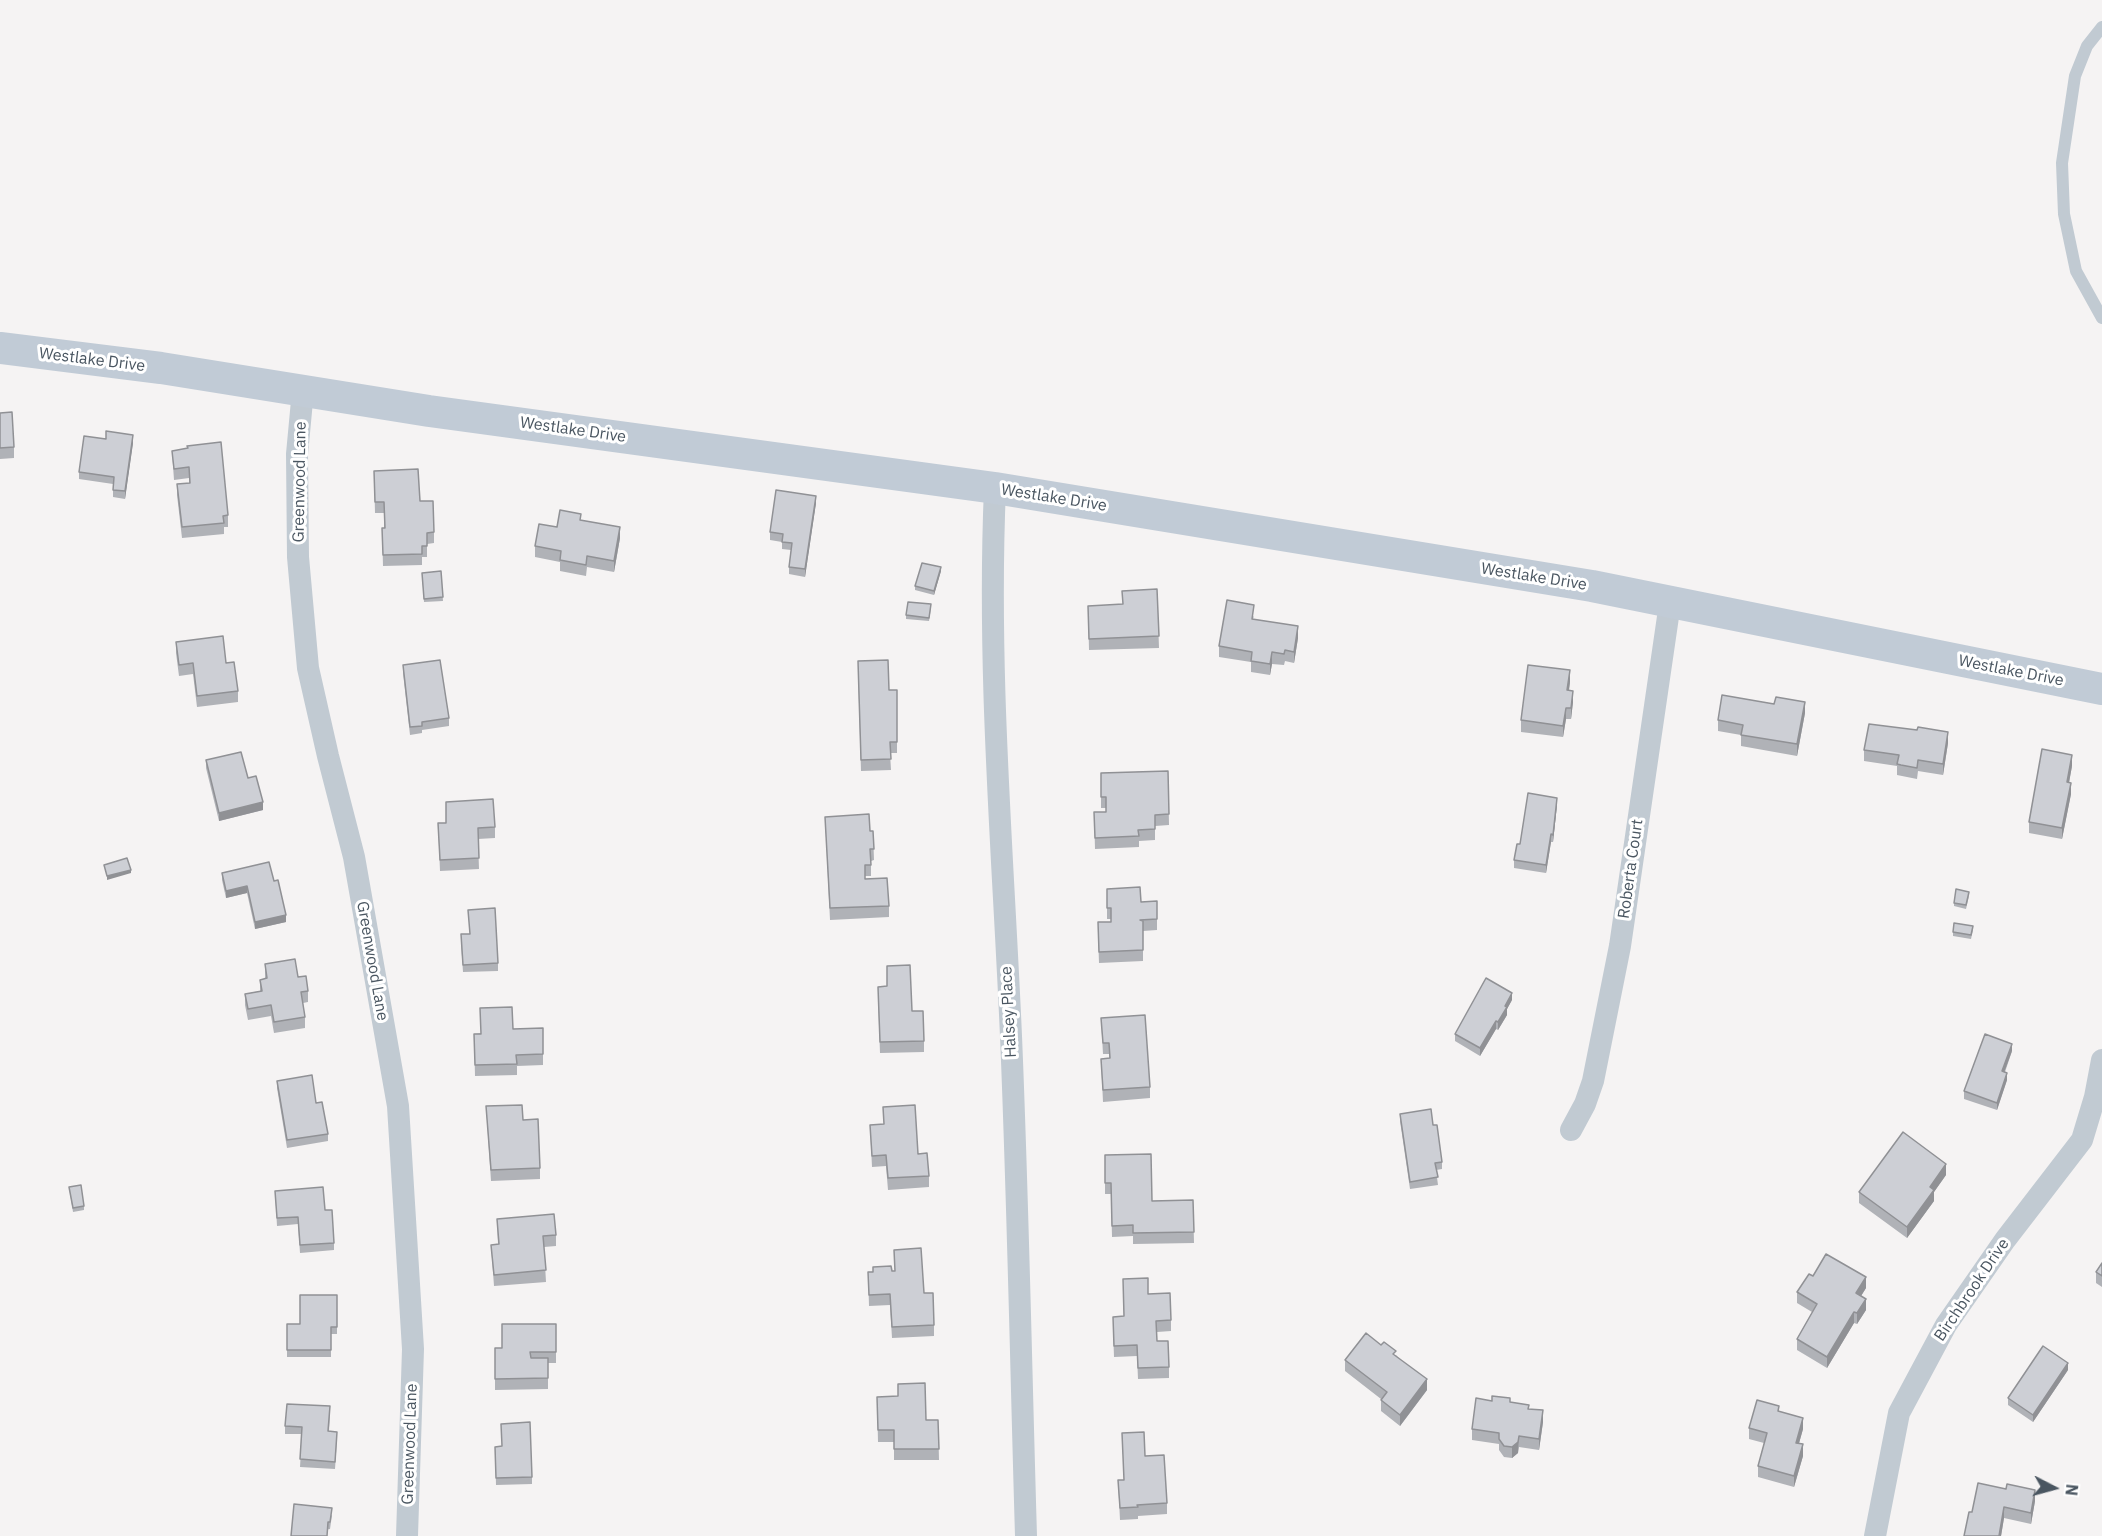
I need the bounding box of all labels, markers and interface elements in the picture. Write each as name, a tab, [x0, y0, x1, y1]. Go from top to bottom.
street label: Westlake Drive	[38, 344, 146, 376]
street label: Westlake Drive	[519, 413, 627, 447]
street label: Greenwood Lane	[289, 421, 311, 543]
street label: Westlake Drive	[1000, 480, 1108, 516]
street label: Westlake Drive	[1480, 559, 1588, 595]
street label: Westlake Drive	[1957, 651, 2065, 691]
street label: Roberta Court	[1615, 818, 1647, 920]
street label: Greenwood Lane	[352, 900, 392, 1022]
street label: Halsey Place	[997, 966, 1021, 1058]
street label: Birchbrook Drive	[1931, 1235, 2013, 1345]
street label: Greenwood Lane	[398, 1383, 422, 1505]
north arrow	[2024, 1458, 2084, 1518]
text: N	[2061, 1483, 2082, 1497]

